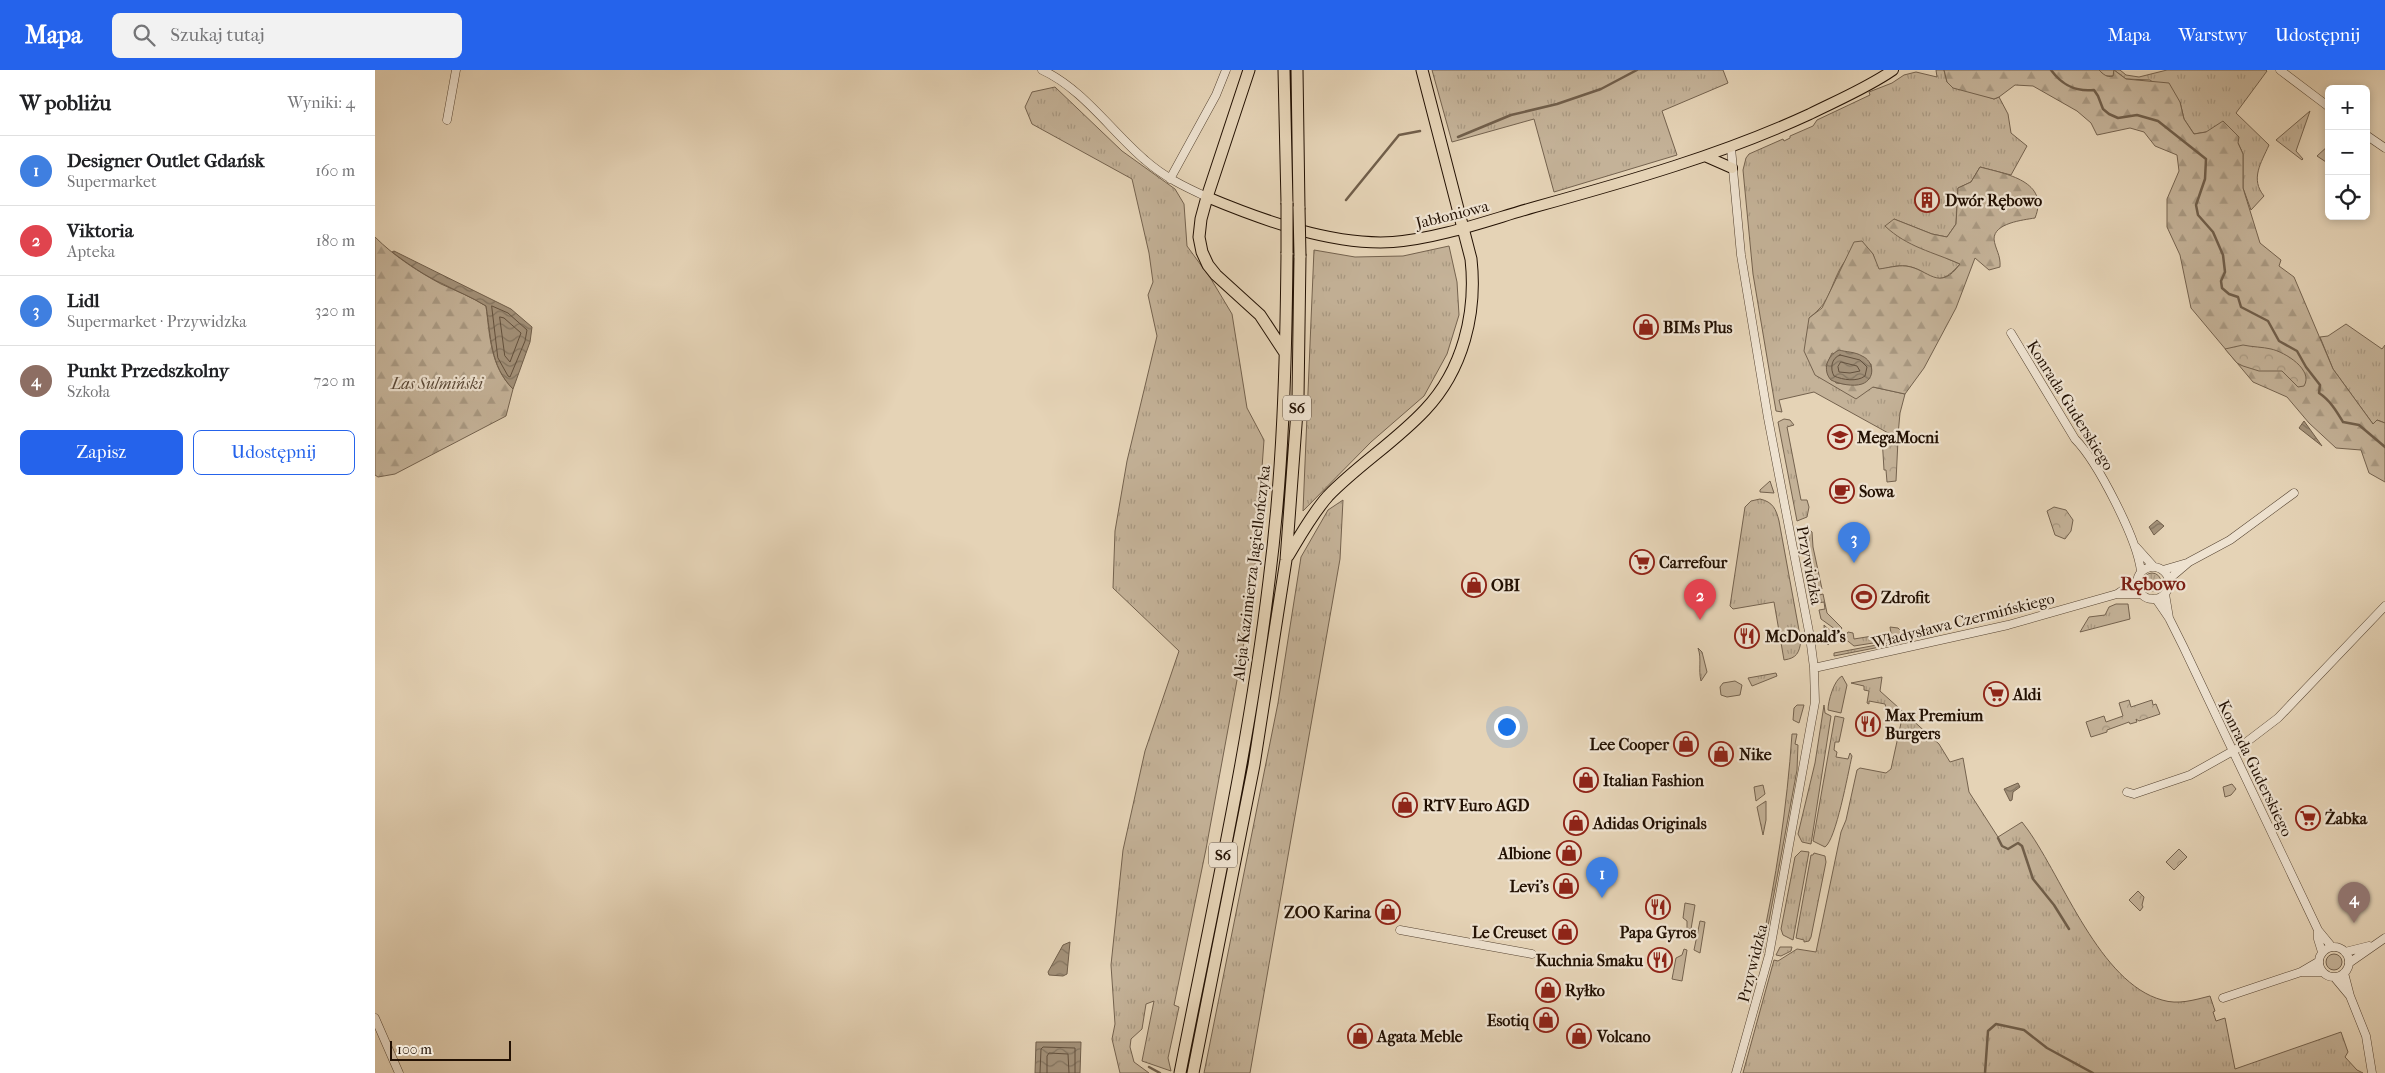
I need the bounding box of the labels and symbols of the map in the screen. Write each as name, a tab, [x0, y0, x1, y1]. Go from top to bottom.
building icon: Dwór Rębowo	[1914, 187, 1940, 213]
place label: Dwór Rębowo	[1945, 191, 2042, 211]
street label: Jabłoniowa	[1412, 196, 1491, 233]
shop icon: BIMs Plus	[1633, 314, 1659, 340]
place label: BIMs Plus	[1663, 318, 1733, 337]
street label: Konrada Guderskiego	[2023, 337, 2118, 474]
park label: Las Sulmiński	[390, 374, 484, 393]
road number: S6	[1283, 396, 1311, 420]
school or university icon: MegaMocni	[1827, 424, 1853, 450]
place label: MegaMocni	[1856, 428, 1939, 448]
street label: Aleja Kazimierza Jagiellończyka	[1229, 463, 1274, 683]
cafe icon: Sowa	[1829, 478, 1855, 504]
place label: Sowa	[1859, 482, 1895, 501]
pin: 3	[1838, 522, 1870, 563]
street label: Przywidzka	[1793, 524, 1827, 607]
supermarket icon: Carrefour	[1629, 549, 1655, 575]
place label: Carrefour	[1659, 553, 1729, 572]
shop icon: OBI	[1461, 572, 1487, 598]
district label: Rębowo	[2120, 573, 2186, 596]
place label: OBI	[1491, 576, 1521, 595]
pin: 2	[1684, 579, 1716, 620]
sports icon: Zdrofit	[1851, 584, 1877, 610]
place label: Zdrofit	[1881, 588, 1930, 607]
street label: Władysława Czermińskiego	[1869, 589, 2056, 653]
restaurant icon: McDonald's	[1734, 623, 1760, 649]
place label: McDonald's	[1764, 627, 1846, 646]
supermarket icon: Aldi	[1983, 681, 2009, 707]
place label: Aldi	[2012, 685, 2041, 704]
street label: Konrada Guderskiego	[2214, 697, 2297, 840]
place label: Max Premium Burgers	[1884, 706, 1984, 744]
restaurant icon: Max Premium Burgers	[1855, 711, 1881, 737]
your location	[1494, 714, 1520, 740]
shop icon: Lee Cooper	[1673, 731, 1699, 757]
place label: Lee Cooper	[1590, 735, 1670, 755]
shop icon: Nike	[1708, 741, 1734, 767]
place label: Nike	[1739, 745, 1772, 764]
shop icon: Italian Fashion	[1573, 767, 1599, 793]
place label: Italian Fashion	[1603, 771, 1705, 790]
shop icon: RTV Euro AGD	[1392, 792, 1418, 818]
place label: RTV Euro AGD	[1423, 796, 1529, 815]
supermarket icon: Żabka	[2295, 805, 2321, 831]
place label: Żabka	[2325, 808, 2368, 828]
shop icon: Adidas Originals	[1563, 810, 1589, 836]
place label: Adidas Originals	[1592, 814, 1707, 834]
shop icon: Albione	[1556, 840, 1582, 866]
road number: S6	[1209, 842, 1237, 868]
place label: Albione	[1497, 844, 1551, 863]
pin: 1	[1586, 857, 1618, 898]
shop icon: Levi's	[1553, 873, 1579, 899]
place label: Levi's	[1510, 877, 1549, 896]
pin: 4	[2338, 882, 2370, 923]
restaurant icon: Papa Gyros	[1645, 894, 1671, 920]
shop icon: ZOO Karina	[1375, 899, 1401, 925]
place label: ZOO Karina	[1284, 903, 1372, 922]
shop icon: Le Creuset	[1552, 919, 1578, 945]
street label: Przywidzka	[1734, 921, 1772, 1004]
place label: Le Creuset	[1472, 923, 1547, 942]
place label: Papa Gyros	[1620, 923, 1697, 943]
restaurant icon: Kuchnia Smaku	[1647, 947, 1673, 973]
place label: Kuchnia Smaku	[1536, 951, 1644, 970]
shop icon: Ryłko	[1535, 977, 1561, 1003]
place label: Ryłko	[1565, 981, 1605, 1001]
shop icon: Esotiq	[1533, 1007, 1559, 1033]
place label: Esotiq	[1487, 1011, 1530, 1031]
shop icon: Agata Meble	[1347, 1023, 1373, 1049]
shop icon: Volcano	[1566, 1023, 1592, 1049]
place label: Agata Meble	[1376, 1027, 1463, 1047]
place label: Volcano	[1596, 1027, 1651, 1046]
scale bar	[390, 1038, 511, 1061]

